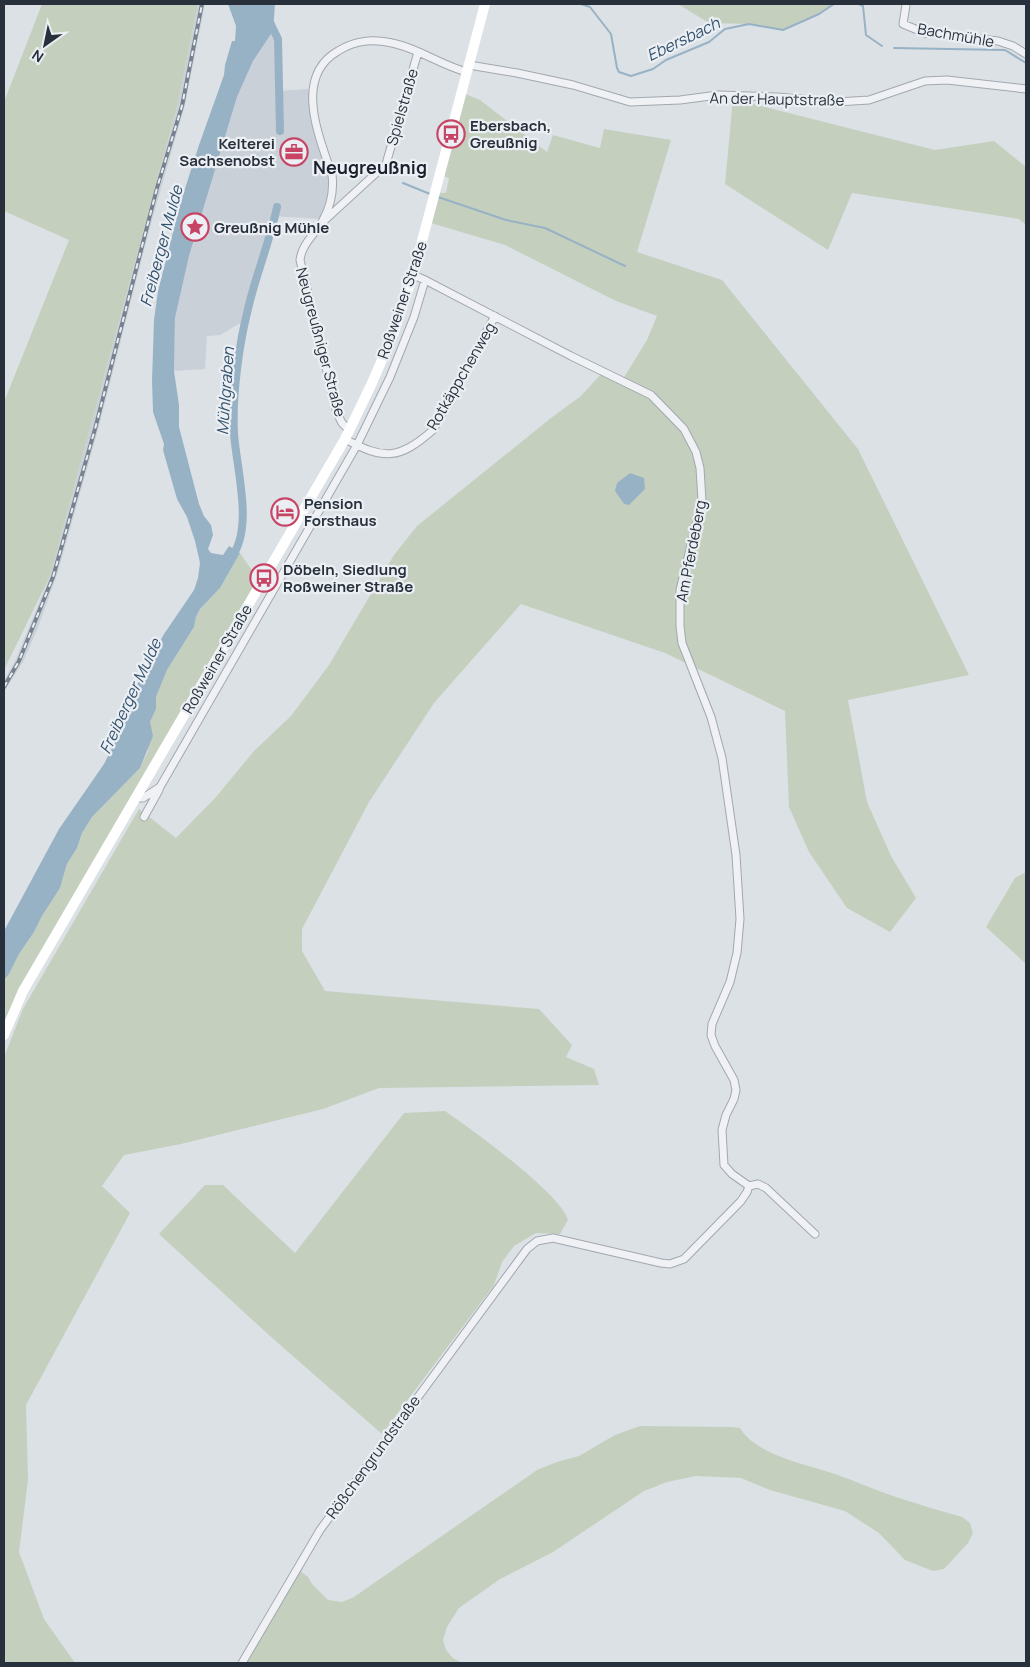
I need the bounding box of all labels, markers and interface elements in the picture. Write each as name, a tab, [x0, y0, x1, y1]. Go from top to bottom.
water label: Ebersbach	[643, 12, 724, 66]
street label: Bachmühle	[916, 18, 996, 52]
north arrow	[20, 20, 70, 70]
text: N	[28, 46, 47, 67]
street label: Spielstraße	[381, 66, 423, 148]
street label: An der Hauptstraße	[709, 87, 845, 111]
place label: Ebersbach, Greußnig	[470, 115, 551, 153]
bus stop icon: Ebersbach, Greußnig	[436, 119, 466, 149]
place label: Kelterei Sachsenobst	[179, 133, 275, 171]
office icon: Kelterei Sachsenobst	[279, 137, 309, 167]
district label: Neugreußnig	[313, 155, 427, 179]
water label: Freiberger Mulde	[134, 182, 188, 309]
place icon: Greußnig Mühle	[180, 212, 210, 242]
place label: Greußnig Mühle	[214, 217, 329, 238]
street label: Roßweiner Straße	[372, 238, 432, 362]
street label: Neugreußniger Straße	[291, 265, 351, 419]
street label: Rotkäppchenweg	[422, 318, 500, 434]
water label: Mühlgraben	[211, 346, 239, 436]
place label: Pension Forsthaus	[304, 493, 377, 531]
hotel icon: Pension Forsthaus	[270, 497, 300, 527]
street label: Am Pferdeberg	[671, 498, 711, 604]
place label: Döbeln, Siedlung Roßweiner Straße	[283, 559, 413, 597]
bus stop icon: Döbeln, Siedlung Roßweiner Straße	[249, 563, 279, 593]
street label: Roßweiner Straße	[177, 600, 257, 718]
water label: Freiberger Mulde	[94, 634, 167, 757]
street label: Rößchengrundstraße	[321, 1391, 425, 1523]

